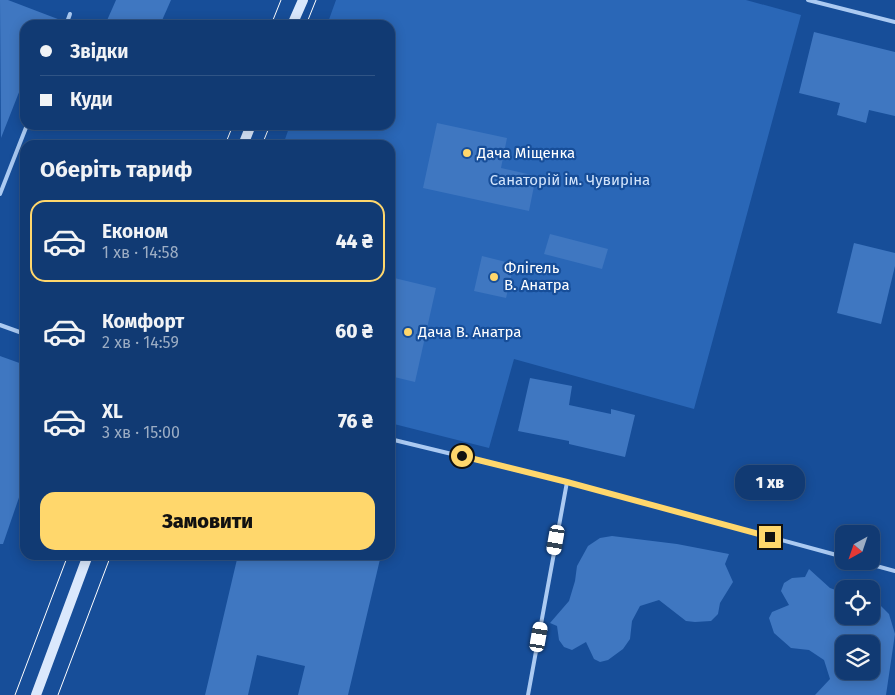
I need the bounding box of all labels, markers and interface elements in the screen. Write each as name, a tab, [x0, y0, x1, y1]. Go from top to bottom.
text: Звідки	[70, 40, 128, 63]
text: Куди	[70, 88, 113, 111]
place label: Дача Міщенка	[476, 144, 575, 162]
marker: Дача Міщенка	[461, 147, 473, 159]
text: Оберіть тариф	[40, 156, 193, 183]
park label: Санаторій ім. Чувиріна	[490, 171, 650, 189]
icon: car	[42, 219, 87, 264]
text: Економ	[102, 220, 168, 243]
text: 44 ₴	[336, 230, 373, 253]
text: 1 хв · 14:58	[102, 243, 178, 262]
place label: Флігель В. Анатра	[504, 259, 570, 294]
marker: Флігель В. Анатра	[488, 271, 500, 283]
icon: car	[42, 309, 87, 354]
text: Комфорт	[102, 310, 184, 333]
text: 60 ₴	[335, 320, 373, 343]
place label: Дача В. Анатра	[417, 323, 521, 341]
marker: Дача В. Анатра	[402, 326, 414, 338]
text: 2 хв · 14:59	[102, 333, 179, 352]
icon: car	[42, 399, 87, 444]
text: XL	[102, 400, 123, 423]
text: 76 ₴	[338, 410, 373, 433]
text: 3 хв · 15:00	[102, 423, 180, 442]
route start	[451, 445, 473, 467]
callout: 1 хв	[735, 464, 805, 500]
text: 1 хв	[756, 473, 784, 492]
button: Замовити	[40, 492, 375, 550]
car	[546, 524, 565, 556]
north arrow	[835, 525, 880, 570]
map controls	[835, 525, 880, 680]
route end	[759, 526, 781, 548]
button: locate	[835, 580, 880, 625]
car	[529, 621, 548, 653]
button: layers	[835, 635, 880, 680]

